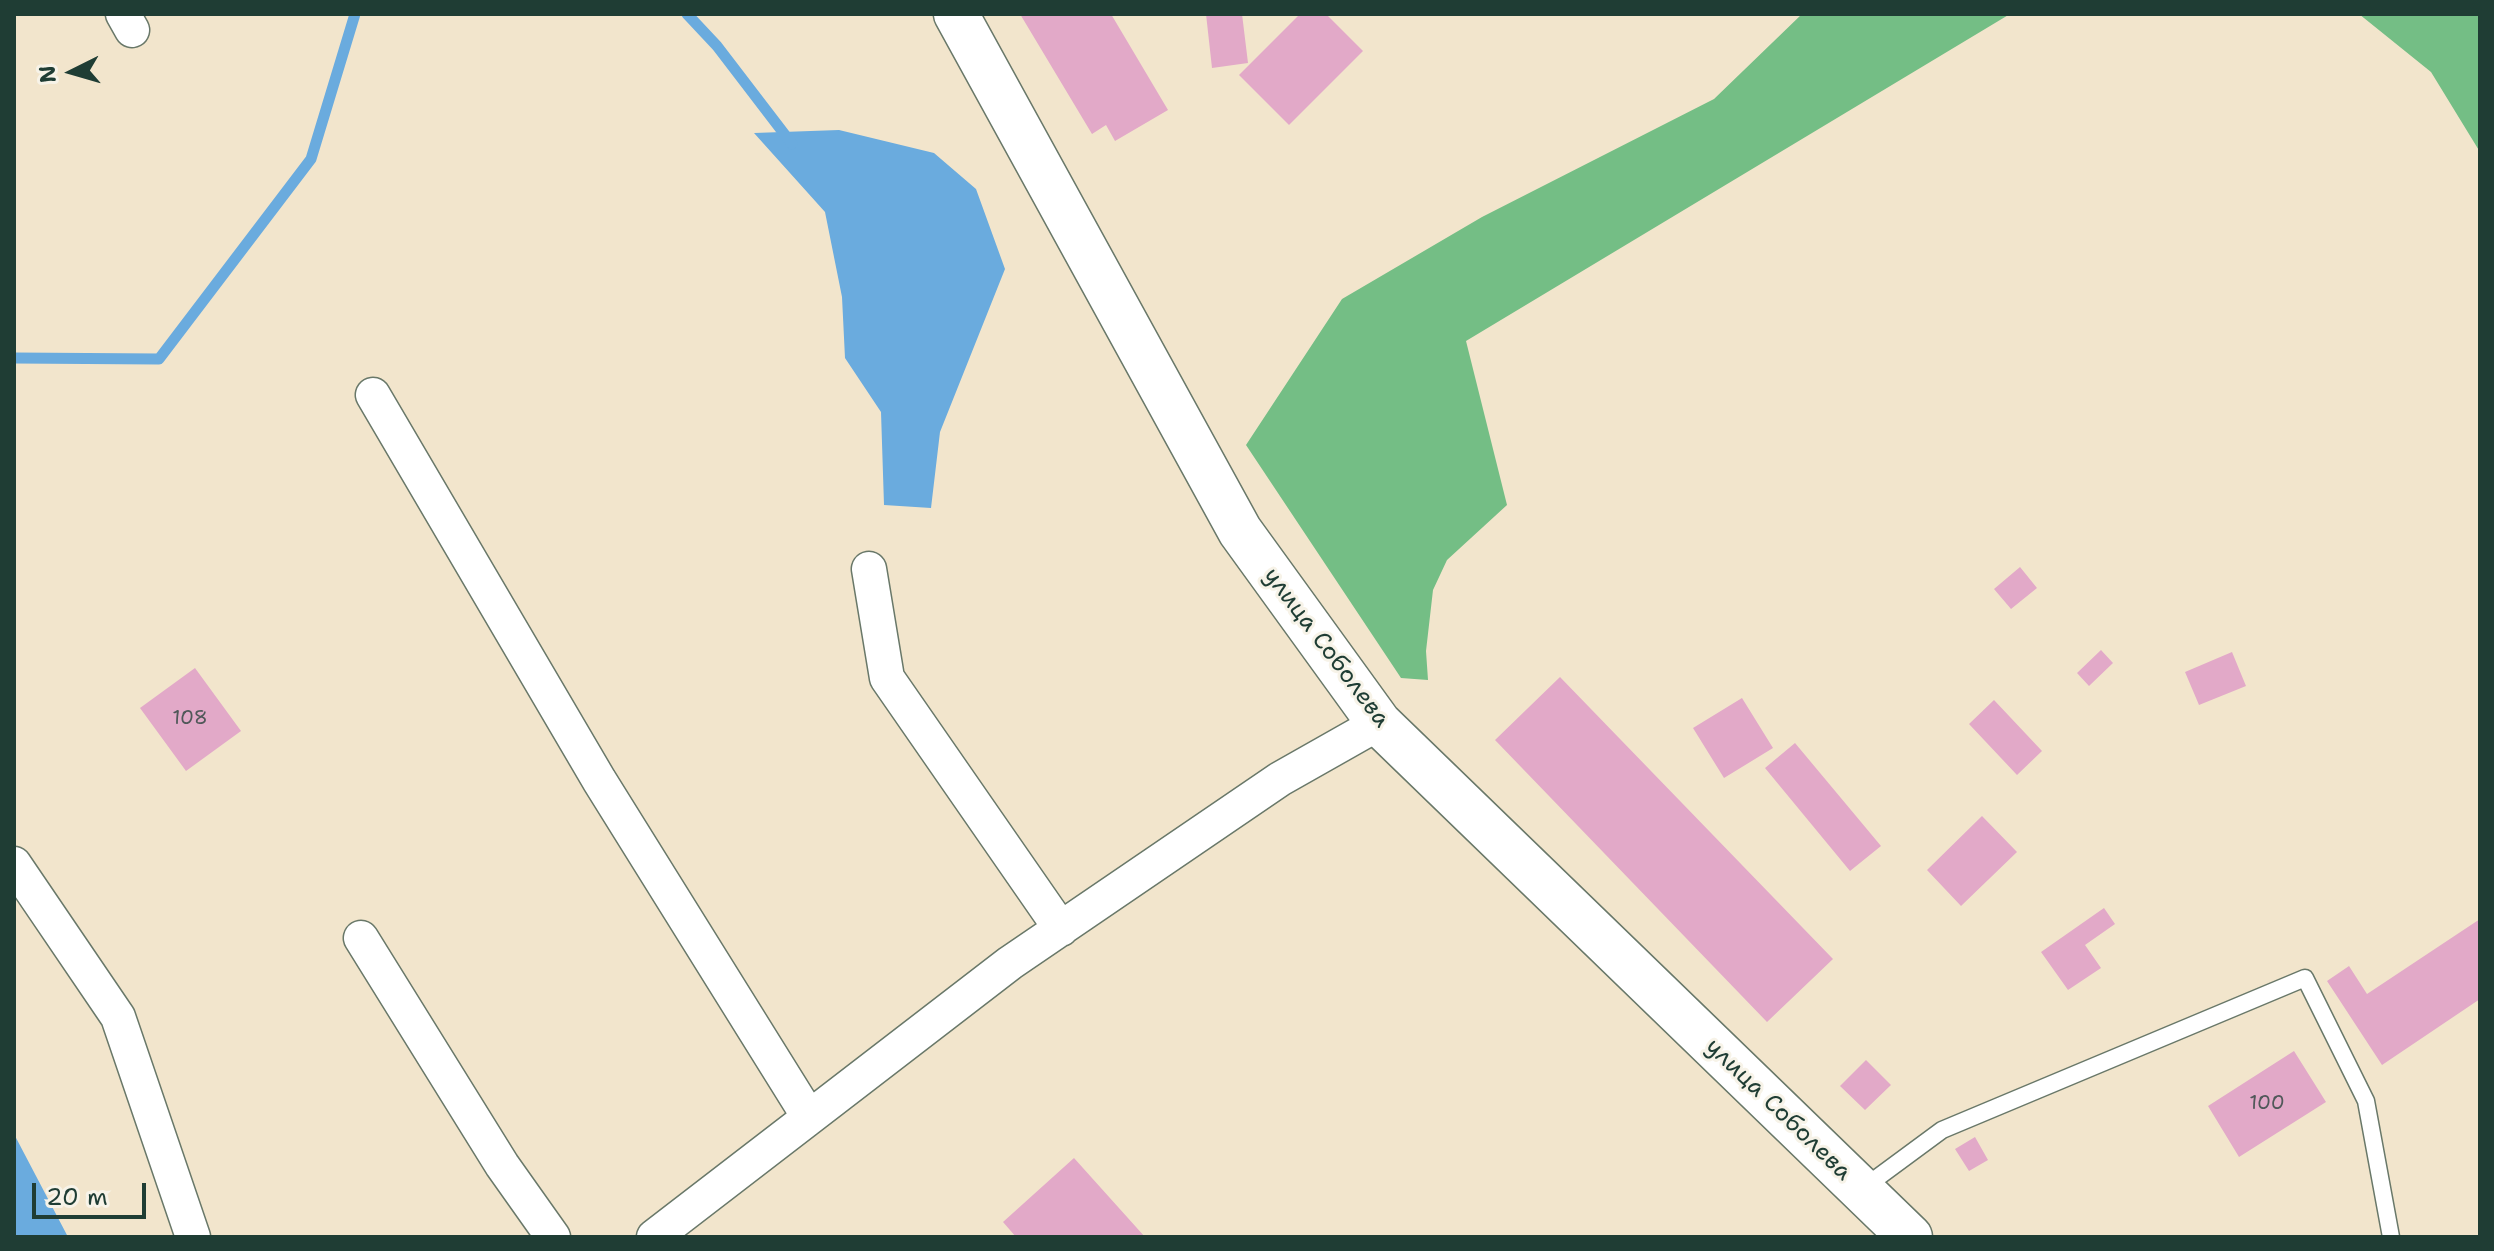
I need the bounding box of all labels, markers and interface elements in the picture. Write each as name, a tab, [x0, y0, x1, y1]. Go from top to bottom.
north arrow	[32, 32, 112, 112]
text: N	[32, 64, 63, 84]
street label: улица Соболева	[1257, 562, 1395, 734]
house number: 108	[172, 707, 208, 731]
street label: улица Соболева	[1699, 1033, 1857, 1187]
house number: 100	[2249, 1092, 2285, 1116]
scale bar	[36, 1167, 150, 1217]
text: 20 m	[46, 1181, 108, 1213]

